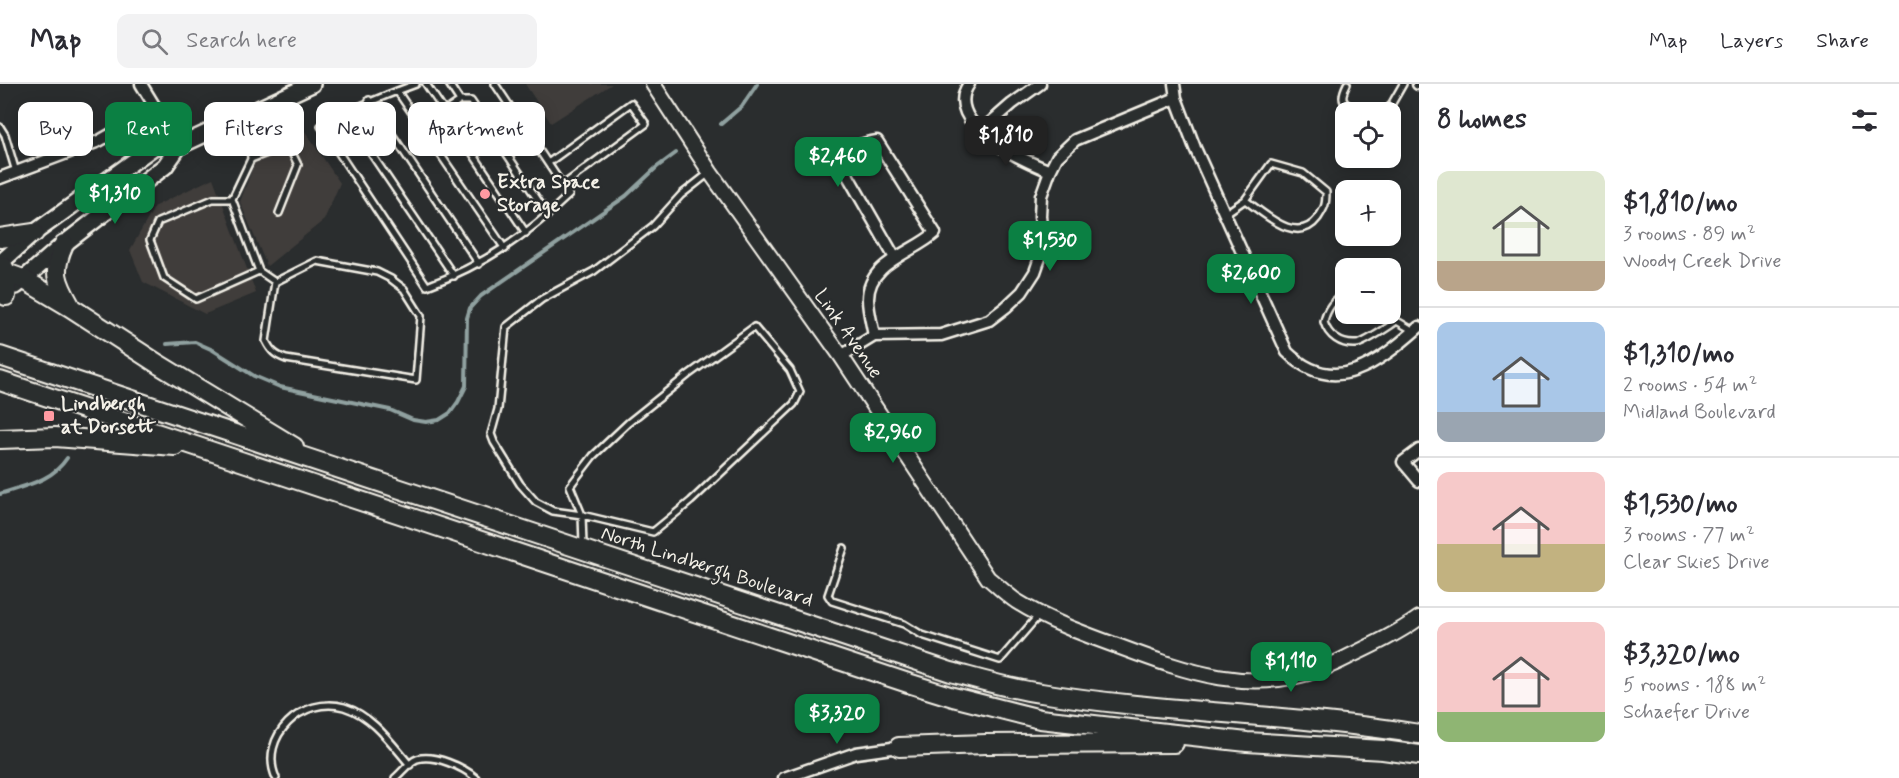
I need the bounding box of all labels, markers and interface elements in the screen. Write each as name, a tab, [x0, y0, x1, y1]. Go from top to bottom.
search box	[117, 14, 537, 68]
text: Map	[30, 23, 81, 60]
icon: search	[138, 25, 171, 58]
text: Search here	[186, 27, 297, 55]
text: Map	[1649, 27, 1687, 55]
text: Layers	[1720, 27, 1783, 55]
text: Share	[1816, 27, 1869, 55]
chip: Buy	[18, 102, 93, 156]
chip: Rent	[105, 102, 192, 156]
chip: Filters	[204, 102, 304, 156]
chip: New	[316, 102, 396, 156]
chip: Apartment	[408, 102, 545, 156]
map controls	[1335, 102, 1401, 324]
button: locate	[1335, 102, 1401, 168]
text: 8 homes	[1437, 103, 1527, 137]
icon: filters	[1848, 104, 1881, 137]
pin: $1,810	[957, 116, 1055, 167]
text: $1,810	[979, 122, 1033, 149]
pin: $2,460	[789, 137, 887, 188]
text: $2,460	[809, 143, 867, 170]
place label: Extra Space Storage	[497, 169, 600, 219]
pin: $1,310	[66, 174, 164, 225]
text: $1,310	[89, 180, 141, 207]
button: +	[1335, 180, 1401, 246]
marker: Extra Space Storage	[478, 187, 492, 201]
text: $1,810/mo	[1623, 187, 1738, 221]
icon: home	[1485, 195, 1557, 267]
pin: $1,530	[1001, 221, 1099, 272]
text: 3 rooms · 89 m²	[1623, 221, 1756, 248]
text: $1,530	[1022, 227, 1078, 254]
text: Woody Creek Drive	[1623, 248, 1781, 275]
pin: $2,600	[1202, 254, 1300, 305]
button: −	[1335, 258, 1401, 324]
text: $2,600	[1221, 260, 1281, 287]
street label: Link Avenue	[807, 284, 889, 384]
text: $1,310/mo	[1623, 338, 1734, 372]
icon: home	[1485, 346, 1557, 418]
text: 2 rooms · 54 m²	[1623, 372, 1757, 399]
place label: Lindbergh at Dorsett	[61, 391, 157, 441]
text: Midland Boulevard	[1623, 399, 1776, 426]
marker: Lindbergh at Dorsett	[42, 409, 56, 423]
pin: $2,960	[844, 413, 942, 464]
text: $2,960	[864, 419, 922, 446]
text: $1,530/mo	[1623, 488, 1738, 522]
icon: home	[1485, 496, 1557, 568]
street label: North Lindbergh Boulevard	[597, 520, 816, 616]
text: 3 rooms · 77 m²	[1623, 522, 1755, 549]
text: Clear Skies Drive	[1623, 549, 1770, 576]
text: $3,320/mo	[1623, 638, 1740, 672]
pin: $1,110	[1242, 642, 1340, 693]
icon: home	[1485, 646, 1557, 718]
text: $1,110	[1265, 648, 1317, 675]
text: 5 rooms · 188 m²	[1623, 672, 1766, 699]
pin: $3,320	[788, 694, 886, 745]
text: Schaefer Drive	[1623, 699, 1750, 726]
text: $3,320	[809, 700, 865, 727]

